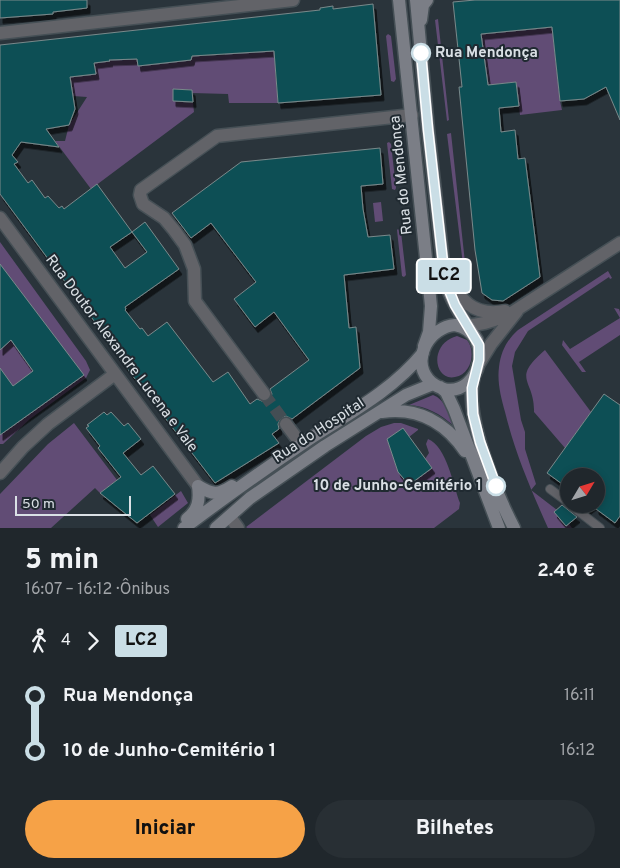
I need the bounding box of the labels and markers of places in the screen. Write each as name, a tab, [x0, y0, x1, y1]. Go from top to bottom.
marker: Rua Mendonça	[411, 43, 431, 63]
place label: Rua Mendonça	[435, 44, 538, 63]
marker: 10 de Junho-Cemitério 1	[486, 476, 506, 496]
place label: 10 de Junho-Cemitério 1	[314, 477, 482, 496]

